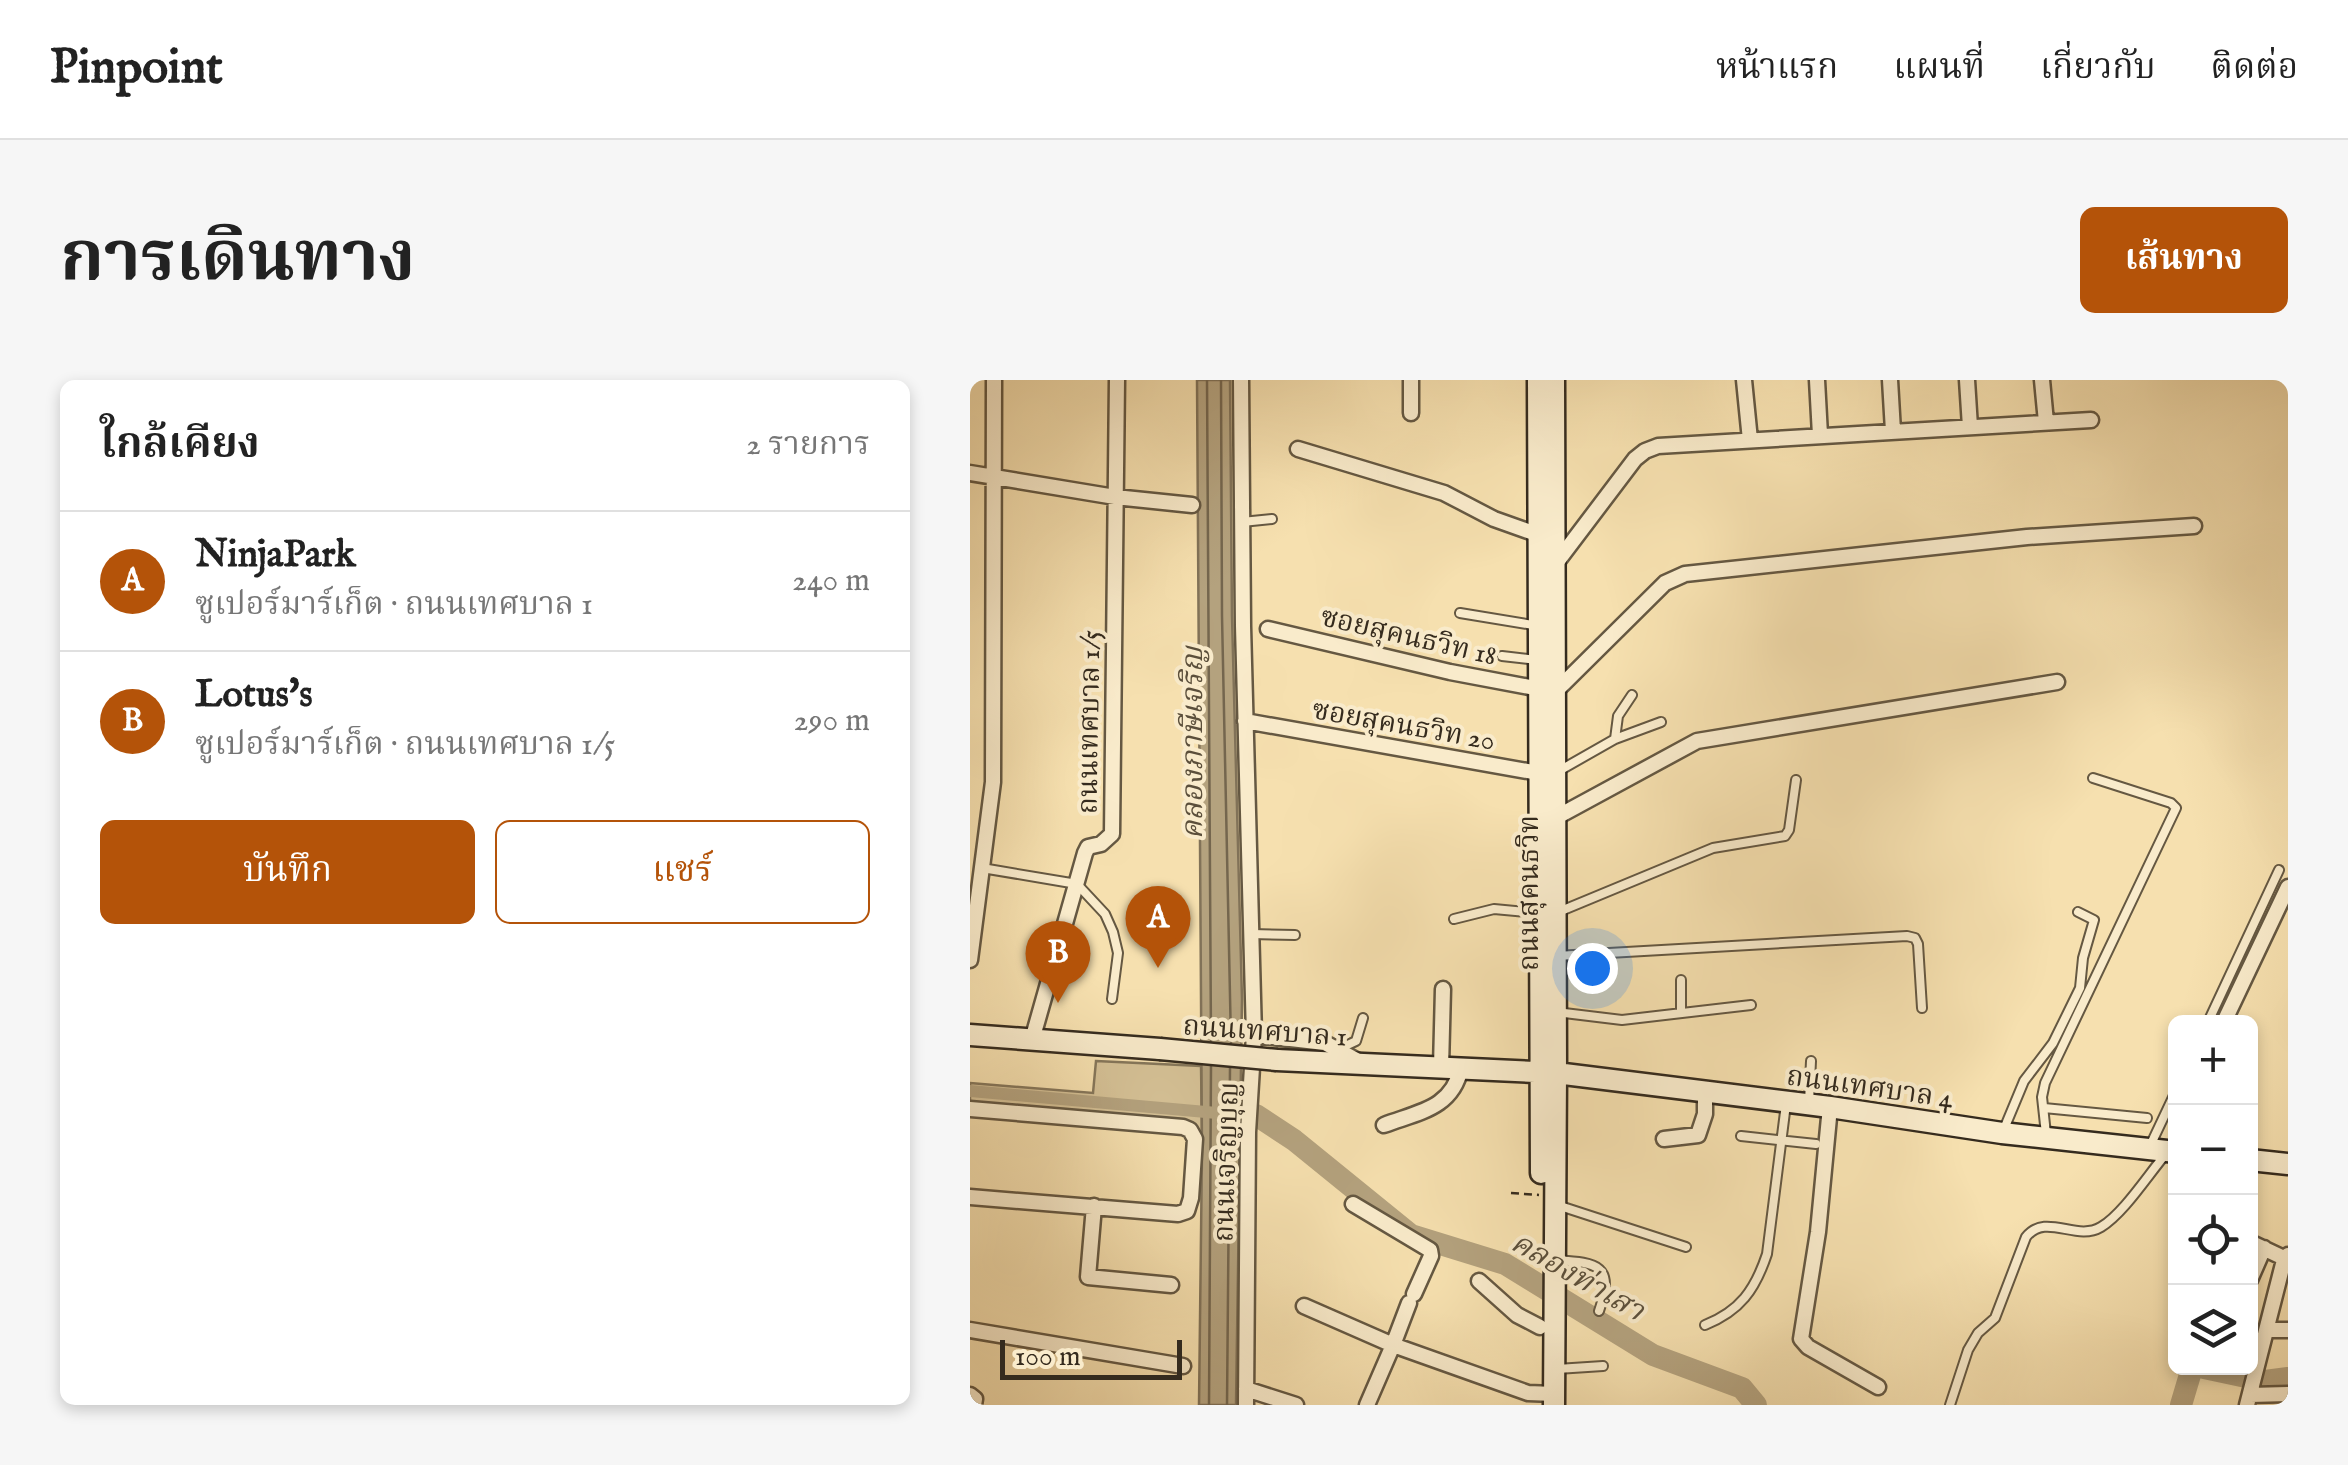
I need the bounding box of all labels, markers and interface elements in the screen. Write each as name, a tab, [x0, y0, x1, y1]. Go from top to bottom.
text: Pinpoint	[50, 39, 223, 99]
text: หน้าแรก	[1716, 46, 1838, 91]
text: แผนที่	[1893, 46, 1985, 91]
text: เกี่ยวกับ	[2040, 46, 2156, 91]
text: ติดต่อ	[2211, 46, 2298, 91]
button: เส้นทาง	[2080, 207, 2288, 313]
text: การเดินทาง	[60, 216, 415, 304]
text: ใกล้เคียง	[100, 419, 260, 472]
text: 2 รายการ	[746, 425, 870, 466]
text: NinjaPark	[195, 532, 356, 580]
text: A	[122, 561, 143, 602]
text: 240 m	[792, 561, 870, 602]
text: ซูเปอร์มาร์เก็ต · ถนนเทศบาล 1	[195, 585, 593, 626]
street label: ซอยสุคนธวิท 18	[1317, 600, 1500, 675]
street label: ถนนเทศบาล 1/5	[1071, 630, 1110, 815]
water label: คลองภาษีเจริญ	[1175, 645, 1213, 839]
text: Lotus's	[195, 672, 313, 720]
street label: ซอยสุคนธวิท 20	[1309, 693, 1498, 760]
text: B	[122, 701, 143, 742]
text: 290 m	[794, 701, 870, 742]
text: ซูเปอร์มาร์เก็ต · ถนนเทศบาล 1/5	[195, 725, 615, 766]
street label: ถนนสุคนธวิท	[1513, 815, 1548, 971]
button: บันทึก	[100, 820, 475, 924]
button: แชร์	[495, 820, 870, 924]
pin: A	[1126, 886, 1190, 968]
pin: B	[1026, 920, 1090, 1003]
your location	[1567, 943, 1618, 994]
street label: ถนนเทศบาล 1	[1181, 1009, 1348, 1056]
map controls	[2168, 1015, 2258, 1375]
button: +	[2168, 1015, 2258, 1105]
street label: ถนนเทศบาล 4	[1784, 1059, 1956, 1118]
street label: ถนนเจริญบุญ	[1207, 1081, 1248, 1243]
button: −	[2168, 1105, 2258, 1195]
button: locate	[2168, 1195, 2258, 1285]
water label: คลองท่าเสา	[1504, 1224, 1651, 1332]
button: layers	[2168, 1285, 2258, 1375]
scale bar	[1000, 1335, 1182, 1380]
text: 100 m	[1015, 1340, 1081, 1375]

